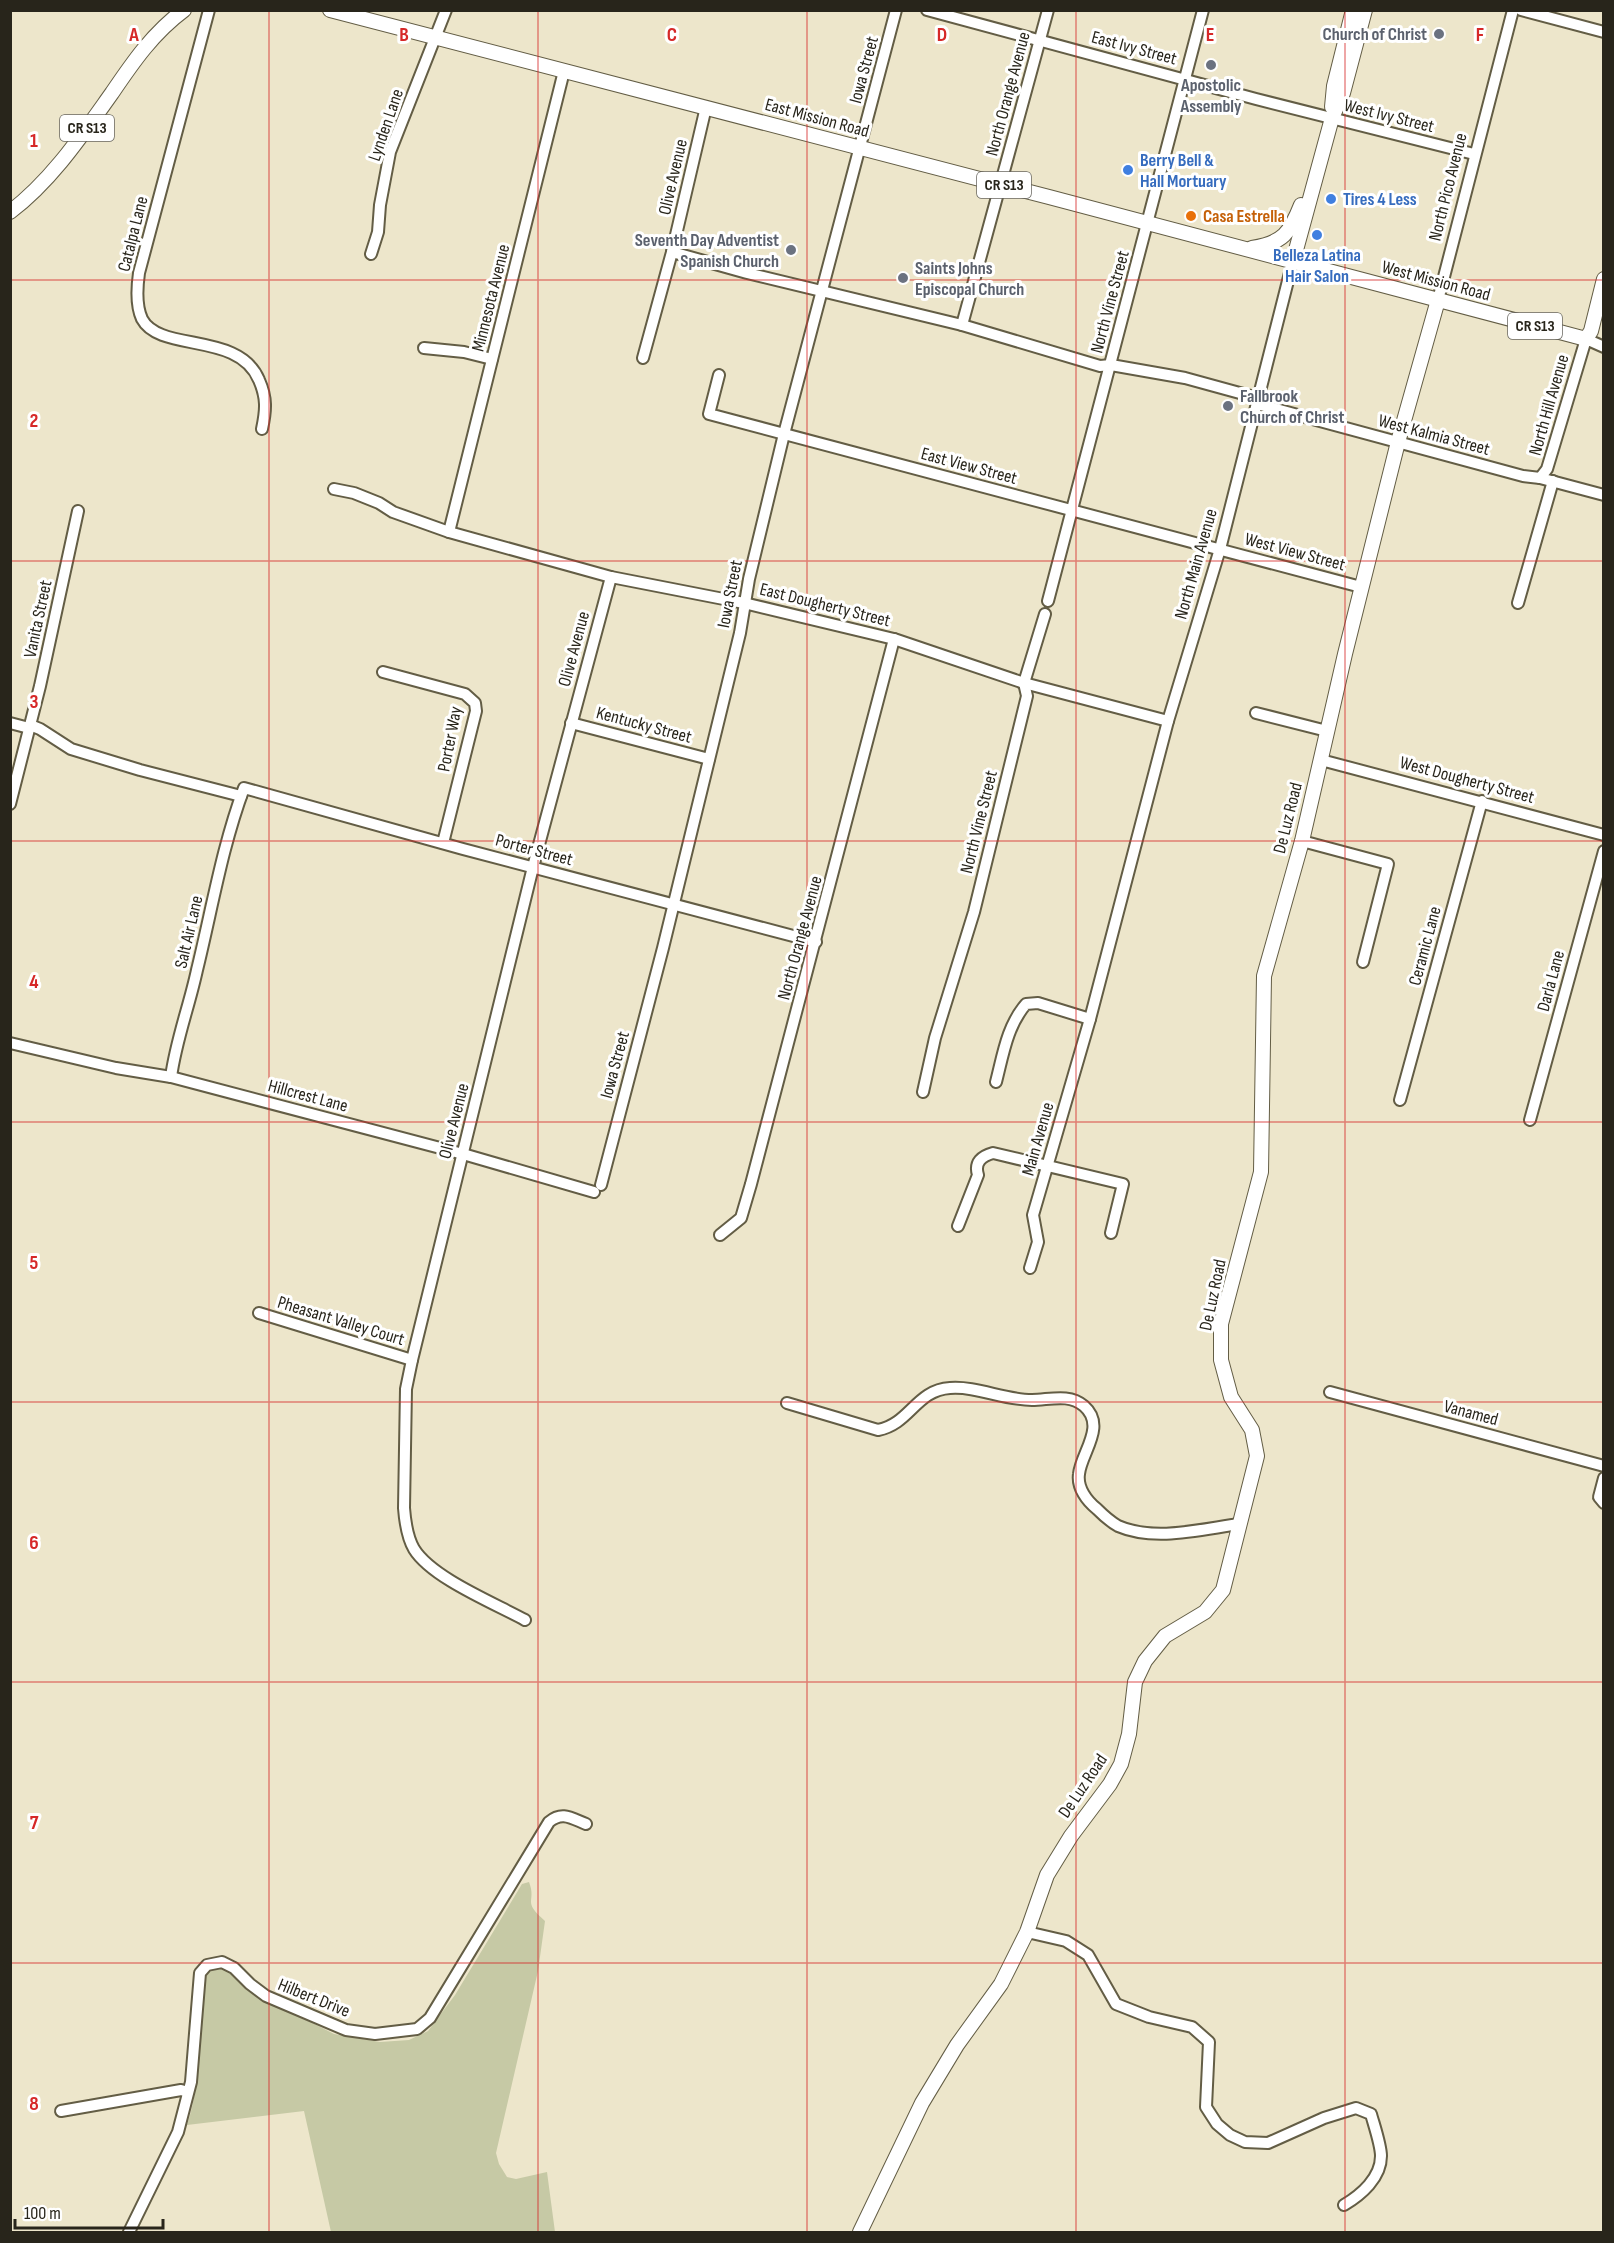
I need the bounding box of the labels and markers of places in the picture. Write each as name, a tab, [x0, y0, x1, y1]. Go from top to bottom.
place label: Church of Christ	[1323, 24, 1427, 45]
marker: Church of Christ	[1432, 27, 1446, 41]
marker: Apostolic Assembly	[1204, 58, 1218, 72]
place label: Apostolic Assembly	[1180, 75, 1242, 117]
place label: Berry Bell & Hall Mortuary	[1140, 150, 1227, 192]
marker: Berry Bell & Hall Mortuary	[1121, 163, 1135, 177]
place label: Tires 4 Less	[1343, 189, 1417, 210]
marker: Tires 4 Less	[1324, 192, 1338, 206]
place label: Casa Estrella	[1203, 206, 1285, 227]
marker: Casa Estrella	[1184, 209, 1198, 223]
marker: Belleza Latina Hair Salon	[1310, 228, 1324, 242]
place label: Seventh Day Adventist Spanish Church	[635, 230, 779, 272]
marker: Seventh Day Adventist Spanish Church	[784, 243, 798, 257]
place label: Belleza Latina Hair Salon	[1273, 245, 1361, 287]
place label: Saints Johns Episcopal Church	[915, 258, 1024, 300]
marker: Saints Johns Episcopal Church	[896, 271, 910, 285]
place label: Fallbrook Church of Christ	[1240, 386, 1344, 428]
marker: Fallbrook Church of Christ	[1221, 399, 1235, 413]

